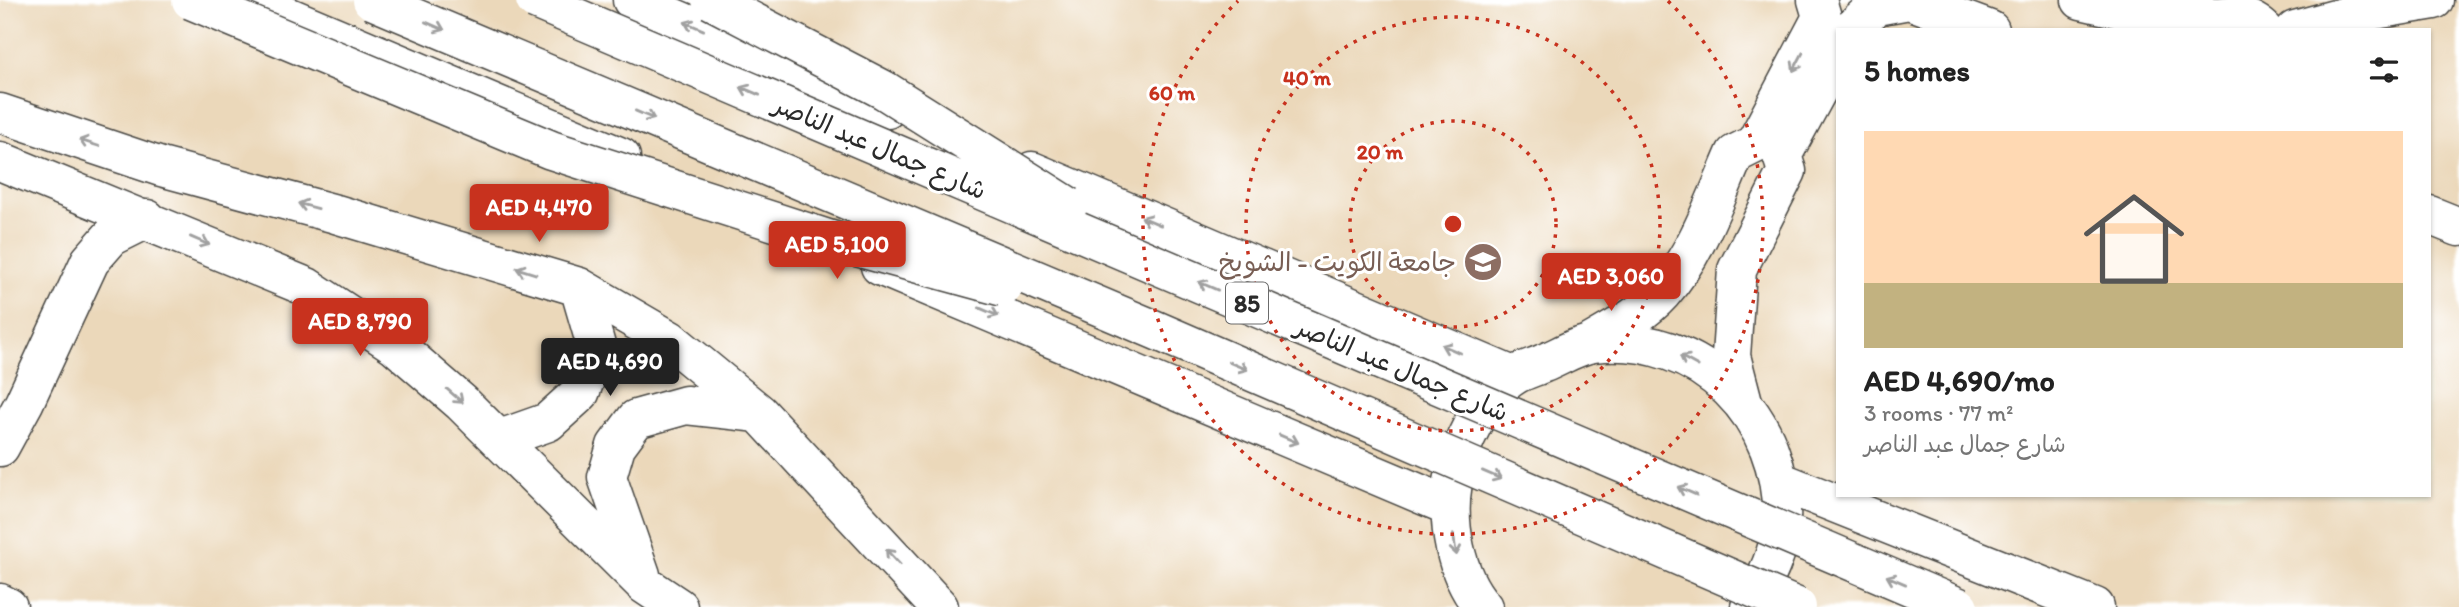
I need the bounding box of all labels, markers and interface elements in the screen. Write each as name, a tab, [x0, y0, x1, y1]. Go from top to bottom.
one-way arrow	[684, 19, 705, 32]
one-way arrow	[424, 21, 446, 34]
one-way arrow	[1791, 51, 1804, 72]
icon: filters	[2365, 51, 2403, 89]
text: 5 homes	[1864, 52, 1970, 89]
text: 40 m	[1283, 65, 1331, 90]
text: 60 m	[1149, 80, 1196, 105]
one-way arrow	[740, 84, 762, 97]
street label: شارع جمال عبد الناصر	[766, 87, 991, 208]
one-way arrow	[634, 109, 655, 122]
one-way arrow	[79, 136, 101, 148]
text: 20 m	[1357, 139, 1404, 164]
icon: home	[2071, 176, 2197, 302]
pin: AED 4,470	[459, 184, 619, 244]
text: AED 4,470	[486, 193, 592, 221]
one-way arrow	[297, 199, 320, 212]
centre of rings	[1441, 212, 1465, 236]
one-way arrow	[1141, 214, 1162, 227]
pin: AED 5,100	[757, 222, 917, 281]
text: AED 5,100	[785, 230, 889, 258]
one-way arrow	[189, 235, 210, 248]
school or university icon: جامعة الكويت - الشويخ	[1462, 241, 1504, 283]
place label: جامعة الكويت - الشويخ	[1219, 246, 1456, 280]
pin: AED 3,060	[1531, 254, 1691, 313]
text: AED 3,060	[1558, 262, 1664, 290]
one-way arrow	[515, 263, 537, 276]
one-way arrow	[1198, 278, 1219, 291]
road number: 85	[1226, 282, 1268, 324]
pin: AED 8,790	[280, 298, 440, 358]
one-way arrow	[978, 306, 999, 319]
text: AED 8,790	[308, 307, 412, 335]
street label: شارع جمال عبد الناصر	[1288, 309, 1513, 430]
pin: AED 4,690	[530, 338, 690, 398]
one-way arrow	[1440, 342, 1462, 355]
text: AED 4,690	[557, 347, 663, 375]
one-way arrow	[1679, 354, 1700, 367]
one-way arrow	[1227, 360, 1248, 373]
text: AED 4,690/mo	[1864, 362, 2055, 399]
one-way arrow	[446, 388, 464, 404]
text: 3 rooms · 77 m²	[1864, 399, 2014, 427]
text: شارع جمال عبد الناصر	[1864, 430, 2066, 458]
one-way arrow	[1278, 433, 1299, 446]
one-way arrow	[1481, 469, 1502, 482]
one-way arrow	[1677, 484, 1699, 497]
one-way arrow	[1449, 533, 1462, 556]
one-way arrow	[885, 548, 901, 566]
one-way arrow	[1886, 573, 1908, 586]

